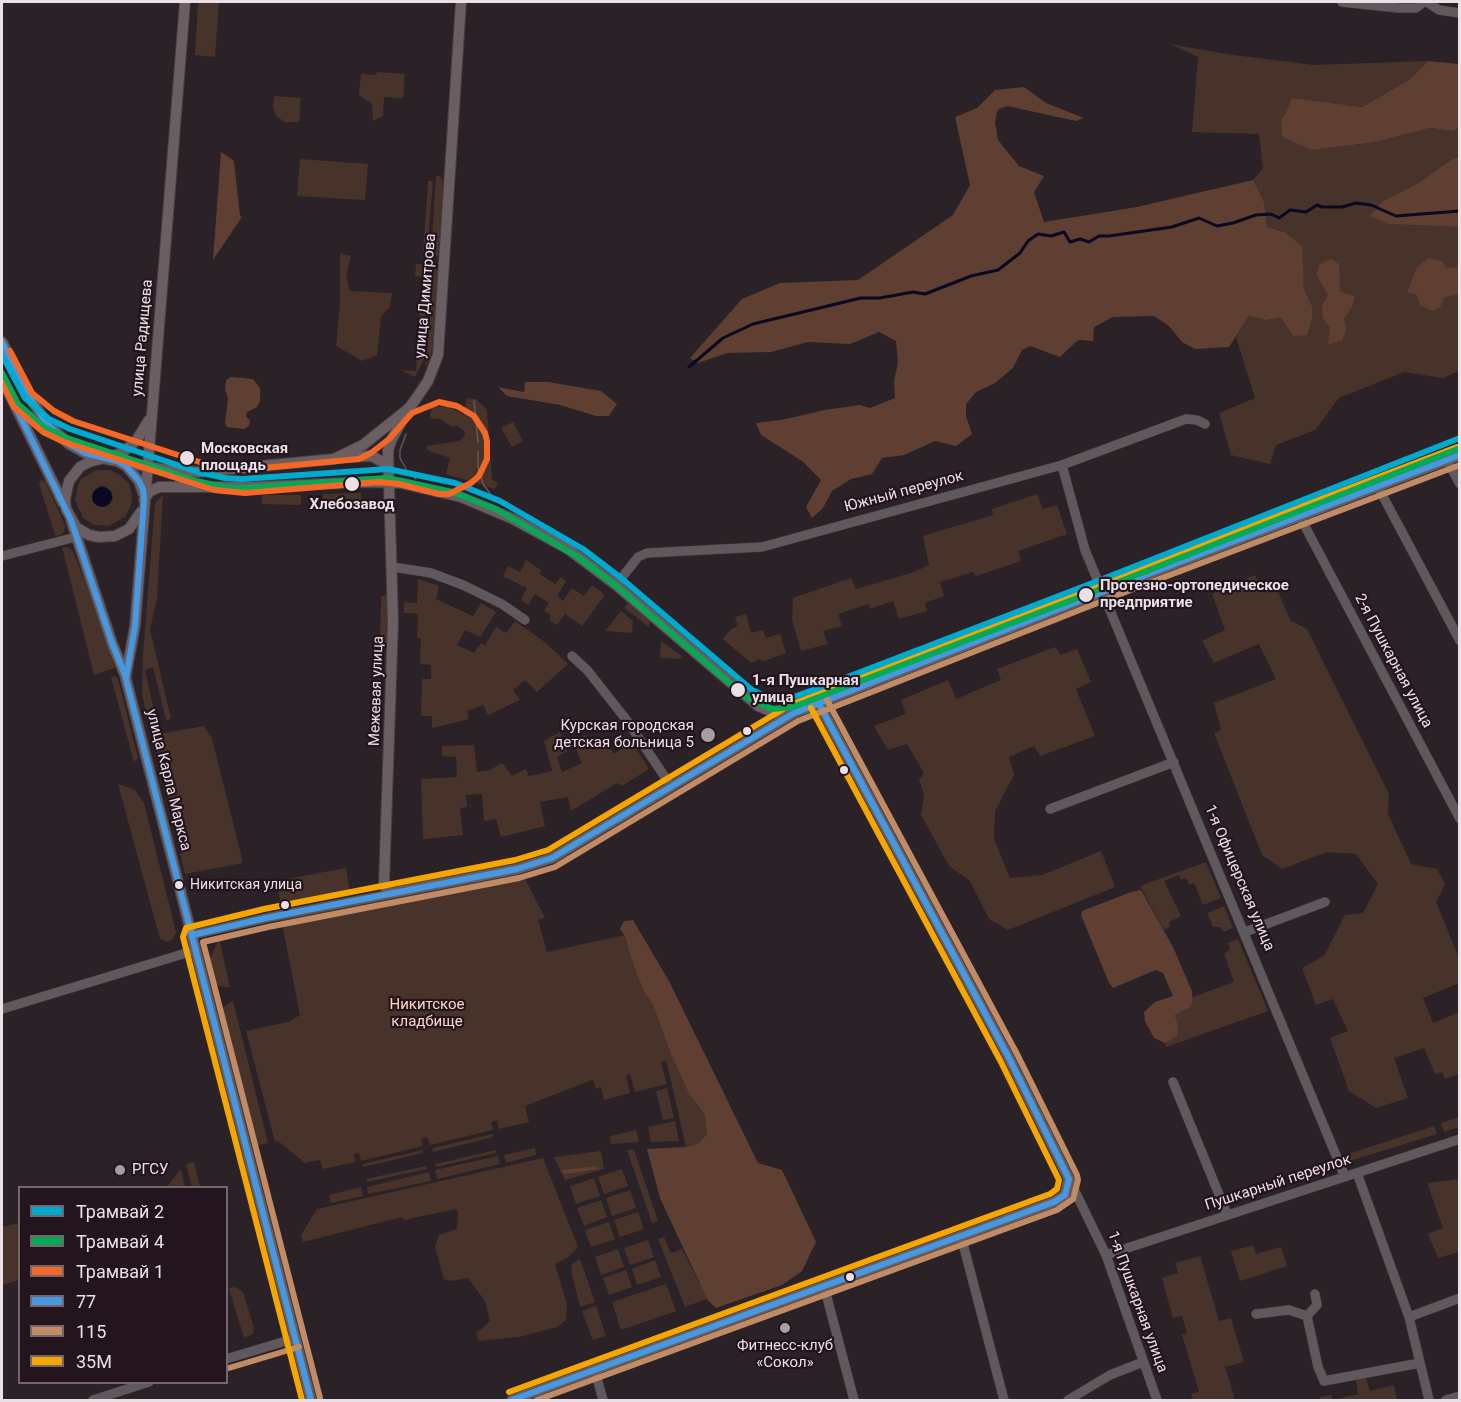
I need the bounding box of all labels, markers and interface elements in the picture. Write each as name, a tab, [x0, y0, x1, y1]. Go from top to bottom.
street label: улица Димитрова	[412, 233, 440, 359]
street label: улица Радищева	[129, 279, 157, 397]
place label: Московская площадь	[201, 440, 288, 475]
marker: Московская площадь	[178, 449, 196, 467]
street label: Южный переулок	[842, 467, 966, 517]
marker: Хлебозавод	[343, 475, 361, 493]
place label: Хлебозавод	[310, 496, 394, 514]
place label: Протезно-ортопедическое предприятие	[1100, 577, 1289, 612]
marker: Протезно-ортопедическое предприятие	[1077, 586, 1095, 604]
street label: 2-я Пушкарная улица	[1350, 591, 1436, 731]
street label: Межевая улица	[366, 636, 388, 746]
place label: 1-я Пушкарная улица	[752, 672, 859, 707]
marker: 1-я Пушкарная улица	[729, 681, 747, 699]
street label: улица Карла Маркса	[142, 707, 194, 853]
place label: Курская городская детская больница 5	[554, 717, 694, 752]
unlabelled marker	[741, 725, 753, 737]
marker: Курская городская детская больница 5	[699, 726, 717, 744]
unlabelled marker	[838, 764, 850, 776]
street label: 1-я Офицерская улица	[1200, 802, 1278, 954]
place label: Никитская улица	[190, 877, 302, 893]
marker: Никитская улица	[173, 879, 185, 891]
unlabelled marker	[279, 899, 291, 911]
park label: Никитское кладбище	[389, 996, 465, 1031]
street label: Пушкарный переулок	[1203, 1151, 1353, 1215]
place label: РГСУ	[132, 1161, 169, 1179]
marker: РГСУ	[113, 1163, 127, 1177]
legend	[18, 1186, 228, 1384]
text: Трамвай 2	[76, 1201, 164, 1222]
street label: 1-я Пушкарная улица	[1103, 1229, 1171, 1375]
text: Трамвай 4	[76, 1231, 164, 1252]
text: Трамвай 1	[76, 1261, 164, 1282]
unlabelled marker	[844, 1271, 856, 1283]
text: 77	[76, 1291, 96, 1312]
text: 115	[76, 1321, 106, 1342]
marker: Фитнесс-клуб «Сокол»	[778, 1321, 792, 1335]
place label: Фитнесс-клуб «Сокол»	[737, 1337, 833, 1372]
text: 35М	[76, 1351, 112, 1372]

